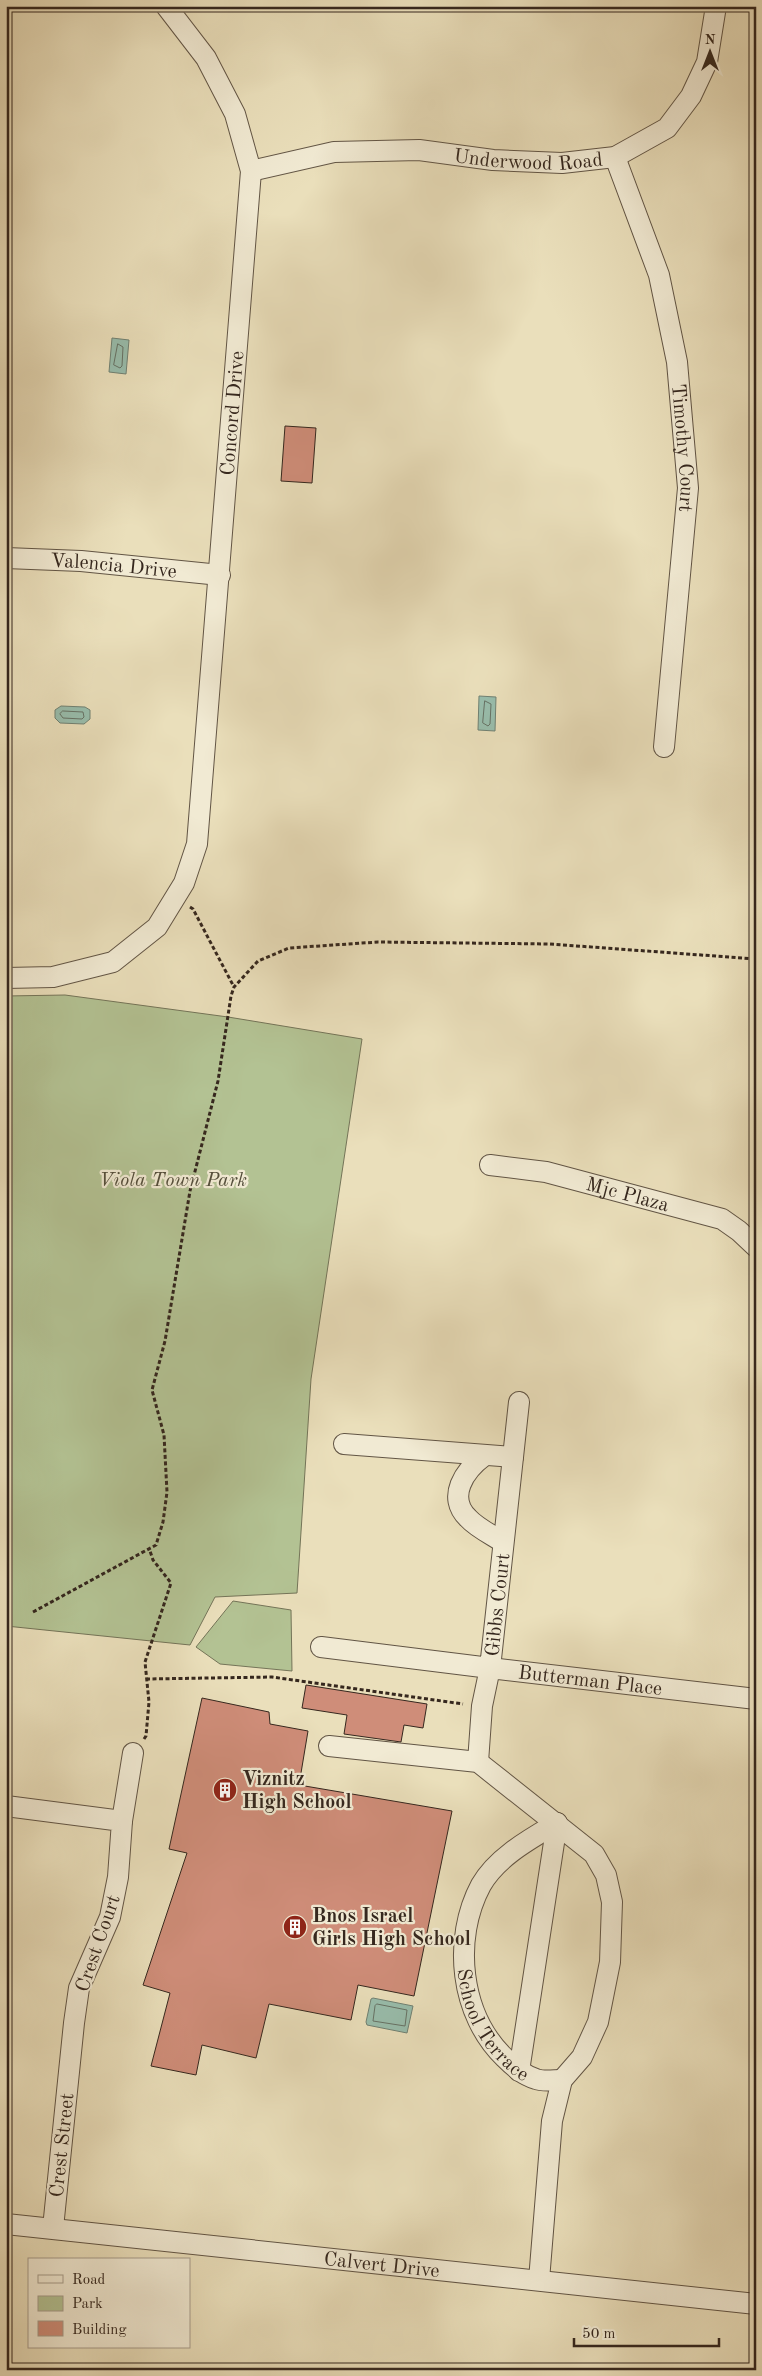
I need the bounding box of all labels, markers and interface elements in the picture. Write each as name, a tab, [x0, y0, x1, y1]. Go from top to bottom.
north arrow	[684, 28, 734, 78]
text: N	[705, 33, 716, 47]
street label: Underwood Road	[452, 147, 604, 175]
street label: Concord Drive	[219, 350, 249, 477]
street label: Timothy Court	[667, 383, 696, 513]
street label: Valencia Drive	[50, 552, 178, 583]
park label: Viola Town Park	[99, 1171, 247, 1191]
street label: Mjc Plaza	[583, 1175, 671, 1216]
street label: Gibbs Court	[483, 1552, 514, 1658]
street label: Butterman Place	[517, 1663, 663, 1700]
place label: Viznitz High School	[242, 1770, 352, 1813]
building icon: Viznitz High School	[212, 1777, 238, 1803]
street label: Crest Court	[73, 1893, 125, 1995]
place label: Bnos Israel Girls High School	[312, 1907, 471, 1950]
building icon: Bnos Israel Girls High School	[282, 1914, 308, 1940]
street label: School Terrace	[452, 1967, 532, 2086]
street label: Crest Street	[48, 2092, 78, 2199]
street label: Calvert Drive	[323, 2250, 441, 2282]
legend	[28, 2258, 190, 2348]
text: Road	[72, 2273, 106, 2288]
text: Park	[72, 2297, 103, 2312]
scale bar	[574, 2316, 720, 2348]
text: Building	[72, 2323, 127, 2338]
text: 50 m	[582, 2327, 616, 2342]

